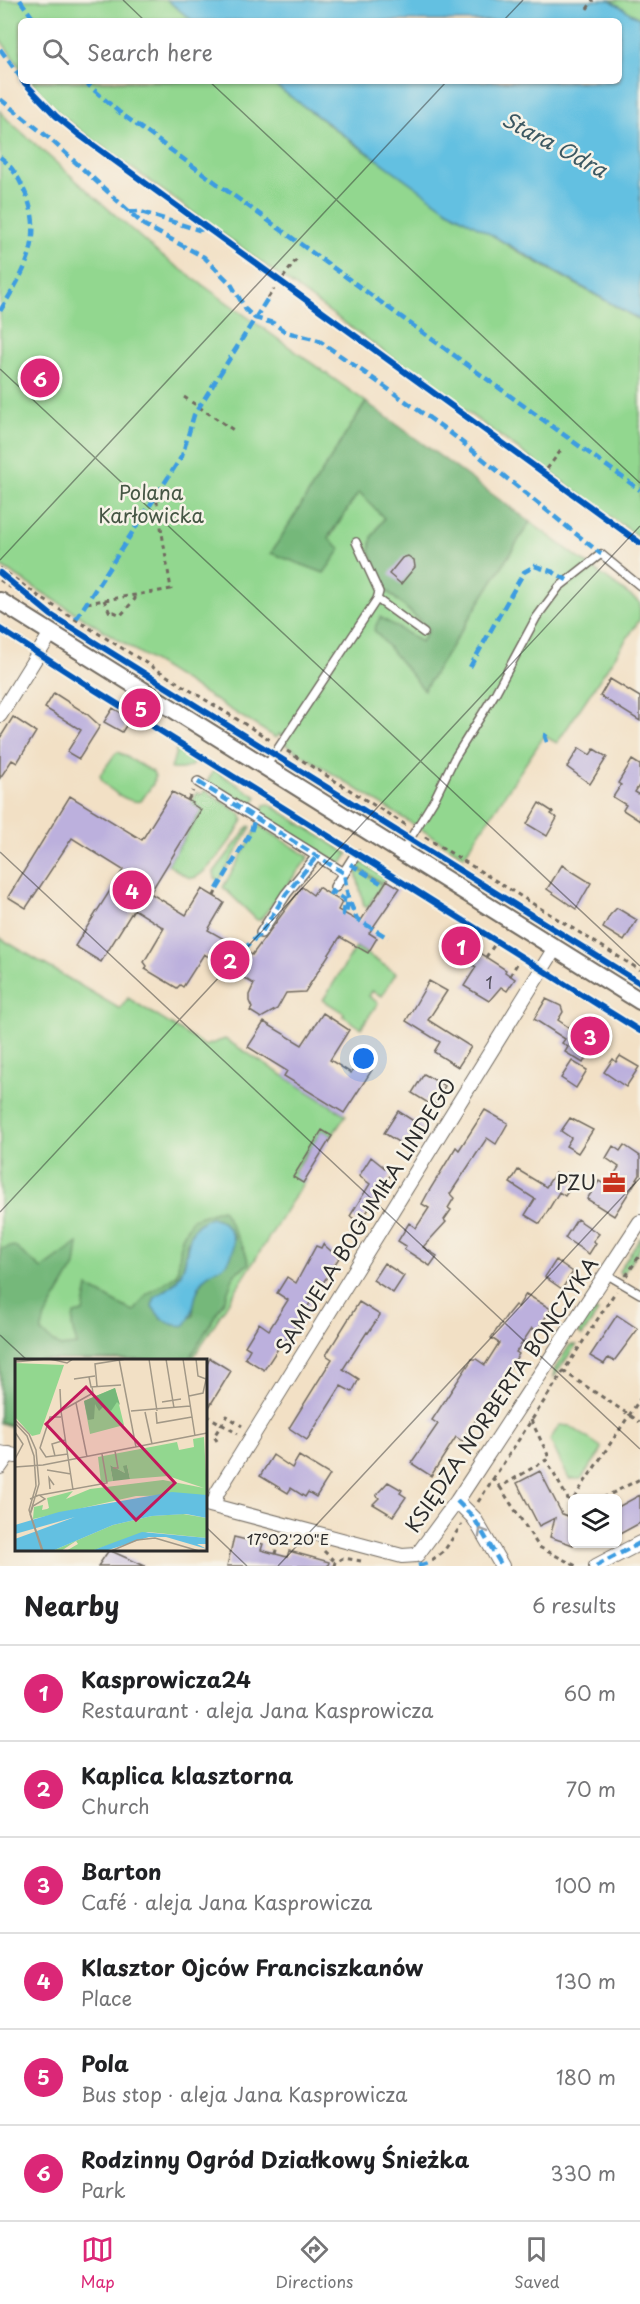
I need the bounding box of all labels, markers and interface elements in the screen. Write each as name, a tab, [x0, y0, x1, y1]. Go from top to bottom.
search box	[18, 18, 622, 84]
icon: search	[39, 35, 72, 68]
text: Search here	[87, 35, 213, 68]
water label: Stara Odra	[497, 102, 614, 185]
pin: 6	[20, 356, 60, 400]
park label: Polana Karłowicka	[98, 477, 204, 530]
pin: 5	[122, 686, 160, 730]
pin: 4	[112, 868, 152, 912]
pin: 1	[442, 924, 480, 968]
pin: 2	[210, 938, 250, 982]
house number: 1	[485, 970, 493, 994]
pin: 3	[570, 1014, 610, 1058]
your location	[349, 1044, 378, 1073]
street label: SAMUELA BOGUMIŁA LINDEGO	[267, 1072, 463, 1359]
place label: PZU	[556, 1167, 596, 1197]
office icon: PZU	[601, 1170, 627, 1196]
street label: KSIĘDZA NORBERTA BONCZYKA	[398, 1251, 605, 1538]
inset map	[15, 1359, 207, 1551]
map controls	[568, 1494, 622, 1548]
button: layers	[568, 1494, 622, 1548]
text: 17°02'20"E	[247, 1527, 329, 1550]
one-way arrow	[478, 1528, 489, 1538]
text: Nearby	[24, 1586, 119, 1625]
text: 6 results	[532, 1590, 616, 1620]
text: Kasprowicza24	[81, 1662, 251, 1695]
text: 1	[39, 1678, 48, 1708]
text: 60 m	[564, 1678, 616, 1708]
text: Restaurant · aleja Jana Kasprowicza	[81, 1695, 433, 1725]
text: Kaplica klasztorna	[81, 1758, 293, 1791]
text: 2	[36, 1774, 51, 1804]
text: 70 m	[566, 1774, 616, 1804]
text: Church	[81, 1791, 150, 1821]
text: Barton	[81, 1854, 162, 1887]
text: 3	[37, 1870, 50, 1900]
text: 100 m	[555, 1870, 616, 1900]
text: Café · aleja Jana Kasprowicza	[81, 1887, 372, 1917]
text: Klasztor Ojców Franciszkanów	[81, 1950, 423, 1983]
text: 4	[37, 1966, 50, 1996]
text: 130 m	[556, 1966, 616, 1996]
text: Place	[81, 1983, 132, 2013]
text: Pola	[81, 2046, 129, 2079]
text: 5	[37, 2062, 50, 2092]
text: 180 m	[556, 2062, 616, 2092]
text: Bus stop · aleja Jana Kasprowicza	[81, 2079, 407, 2109]
text: Rodzinny Ogród Działkowy Śnieżka	[81, 2142, 469, 2175]
text: 6	[36, 2158, 51, 2188]
text: 330 m	[550, 2158, 616, 2188]
text: Park	[81, 2175, 126, 2205]
tab: Map	[80, 2233, 115, 2293]
tab: Directions	[275, 2233, 353, 2293]
tab: Saved	[514, 2233, 560, 2293]

